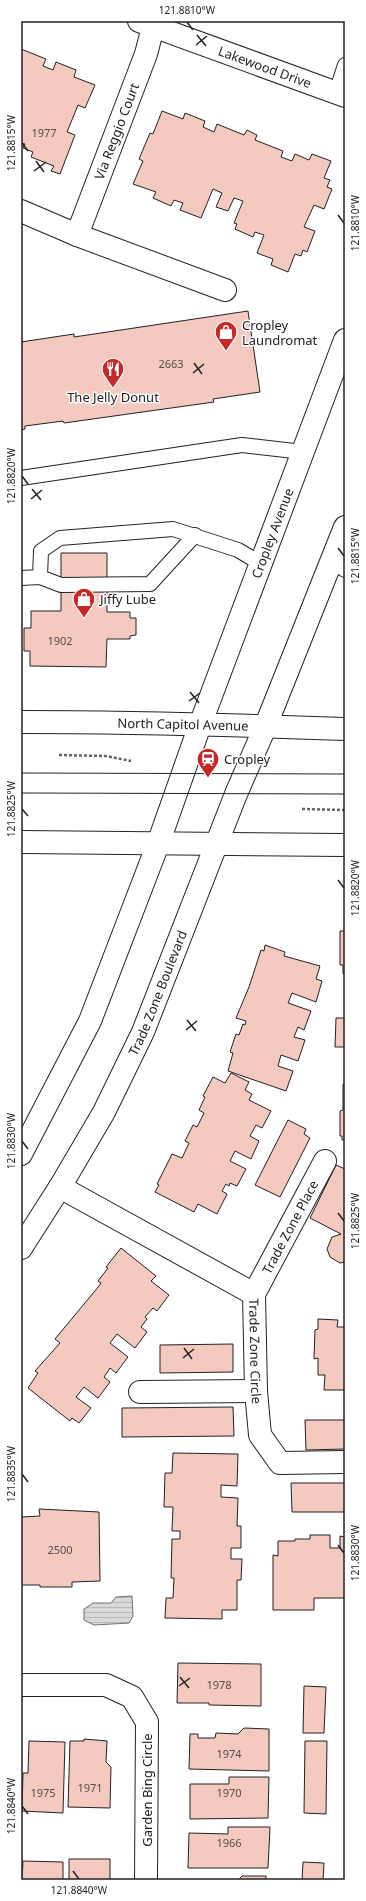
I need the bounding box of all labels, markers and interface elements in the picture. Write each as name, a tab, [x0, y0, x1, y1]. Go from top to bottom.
text: 121.8810°W	[159, 3, 216, 17]
street label: Lakewood Drive	[216, 42, 314, 92]
street label: Via Reggio Court	[90, 80, 143, 182]
text: 121.8815°W	[4, 114, 18, 171]
house number: 1977	[31, 125, 57, 140]
text: 121.8810°W	[348, 194, 362, 251]
place label: Cropley Laundromat	[242, 316, 318, 349]
shop icon: Cropley Laundromat	[213, 319, 239, 352]
restaurant icon: The Jelly Donut	[100, 356, 126, 389]
house number: 2663	[158, 356, 184, 371]
place label: The Jelly Donut	[67, 388, 159, 406]
text: 121.8820°W	[4, 447, 18, 504]
street label: Cropley Avenue	[247, 485, 297, 581]
text: 121.8815°W	[348, 527, 362, 584]
shop icon: Jiffy Lube	[71, 586, 97, 619]
place label: Jiffy Lube	[98, 590, 156, 608]
house number: 1902	[47, 633, 73, 648]
street label: North Capitol Avenue	[117, 714, 249, 735]
station icon: Cropley	[195, 746, 221, 779]
place label: Cropley	[224, 750, 271, 768]
text: 121.8825°W	[4, 780, 18, 837]
text: 121.8820°W	[348, 859, 362, 916]
street label: Trade Zone Boulevard	[124, 928, 191, 1059]
text: 121.8830°W	[4, 1112, 18, 1169]
street label: Trade Zone Place	[258, 1177, 322, 1277]
text: 121.8825°W	[348, 1192, 362, 1249]
street label: Trade Zone Circle	[245, 1298, 266, 1405]
text: 121.8835°W	[4, 1445, 18, 1502]
text: 121.8830°W	[348, 1524, 362, 1581]
house number: 2500	[47, 1542, 73, 1557]
house number: 1978	[206, 1677, 232, 1692]
street label: Garden Bing Circle	[138, 1733, 156, 1847]
house number: 1974	[216, 1746, 242, 1761]
text: 121.8840°W	[4, 1777, 18, 1834]
house number: 1971	[77, 1780, 103, 1795]
house number: 1975	[30, 1785, 56, 1800]
house number: 1970	[216, 1785, 242, 1800]
house number: 1966	[216, 1835, 242, 1850]
text: 121.8840°W	[51, 1883, 108, 1897]

